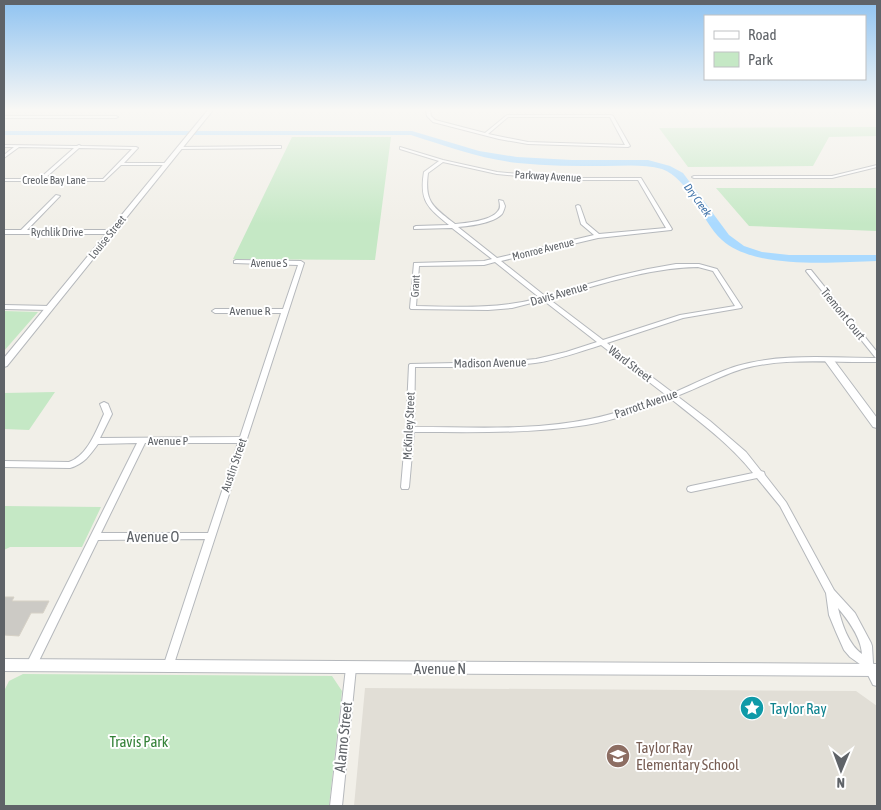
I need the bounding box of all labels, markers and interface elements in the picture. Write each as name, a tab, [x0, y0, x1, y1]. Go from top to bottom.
legend	[704, 15, 866, 80]
text: Road	[748, 26, 777, 43]
text: Park	[748, 51, 773, 68]
street label: Parkway Avenue	[515, 168, 581, 184]
street label: Creole Bay Lane	[22, 174, 86, 186]
water label: Dry Creek	[682, 181, 714, 219]
street label: Louise Street	[86, 213, 128, 261]
street label: Rychlik Drive	[31, 226, 83, 238]
street label: Monroe Avenue	[511, 236, 575, 262]
street label: Avenue S	[251, 257, 288, 269]
street label: Grant	[408, 274, 422, 298]
street label: Davis Avenue	[529, 279, 589, 309]
street label: Tremont Court	[818, 285, 868, 343]
street label: Avenue R	[230, 304, 270, 318]
street label: Ward Street	[605, 343, 655, 385]
street label: Madison Avenue	[454, 355, 526, 371]
street label: Parrott Avenue	[613, 387, 679, 421]
street label: McKinley Street	[400, 391, 418, 460]
street label: Avenue P	[148, 434, 188, 448]
street label: Austin Street	[218, 436, 250, 494]
street label: Avenue O	[127, 528, 179, 545]
street label: Avenue N	[414, 660, 466, 677]
place icon: Taylor Ray	[739, 695, 765, 721]
place label: Taylor Ray	[770, 700, 827, 717]
street label: Alamo Street	[331, 701, 355, 773]
park label: Travis Park	[110, 733, 169, 750]
place label: Taylor Ray Elementary School	[636, 739, 739, 773]
school or university icon: Taylor Ray Elementary School	[605, 743, 631, 769]
north arrow	[816, 745, 866, 795]
text: N	[837, 775, 845, 791]

